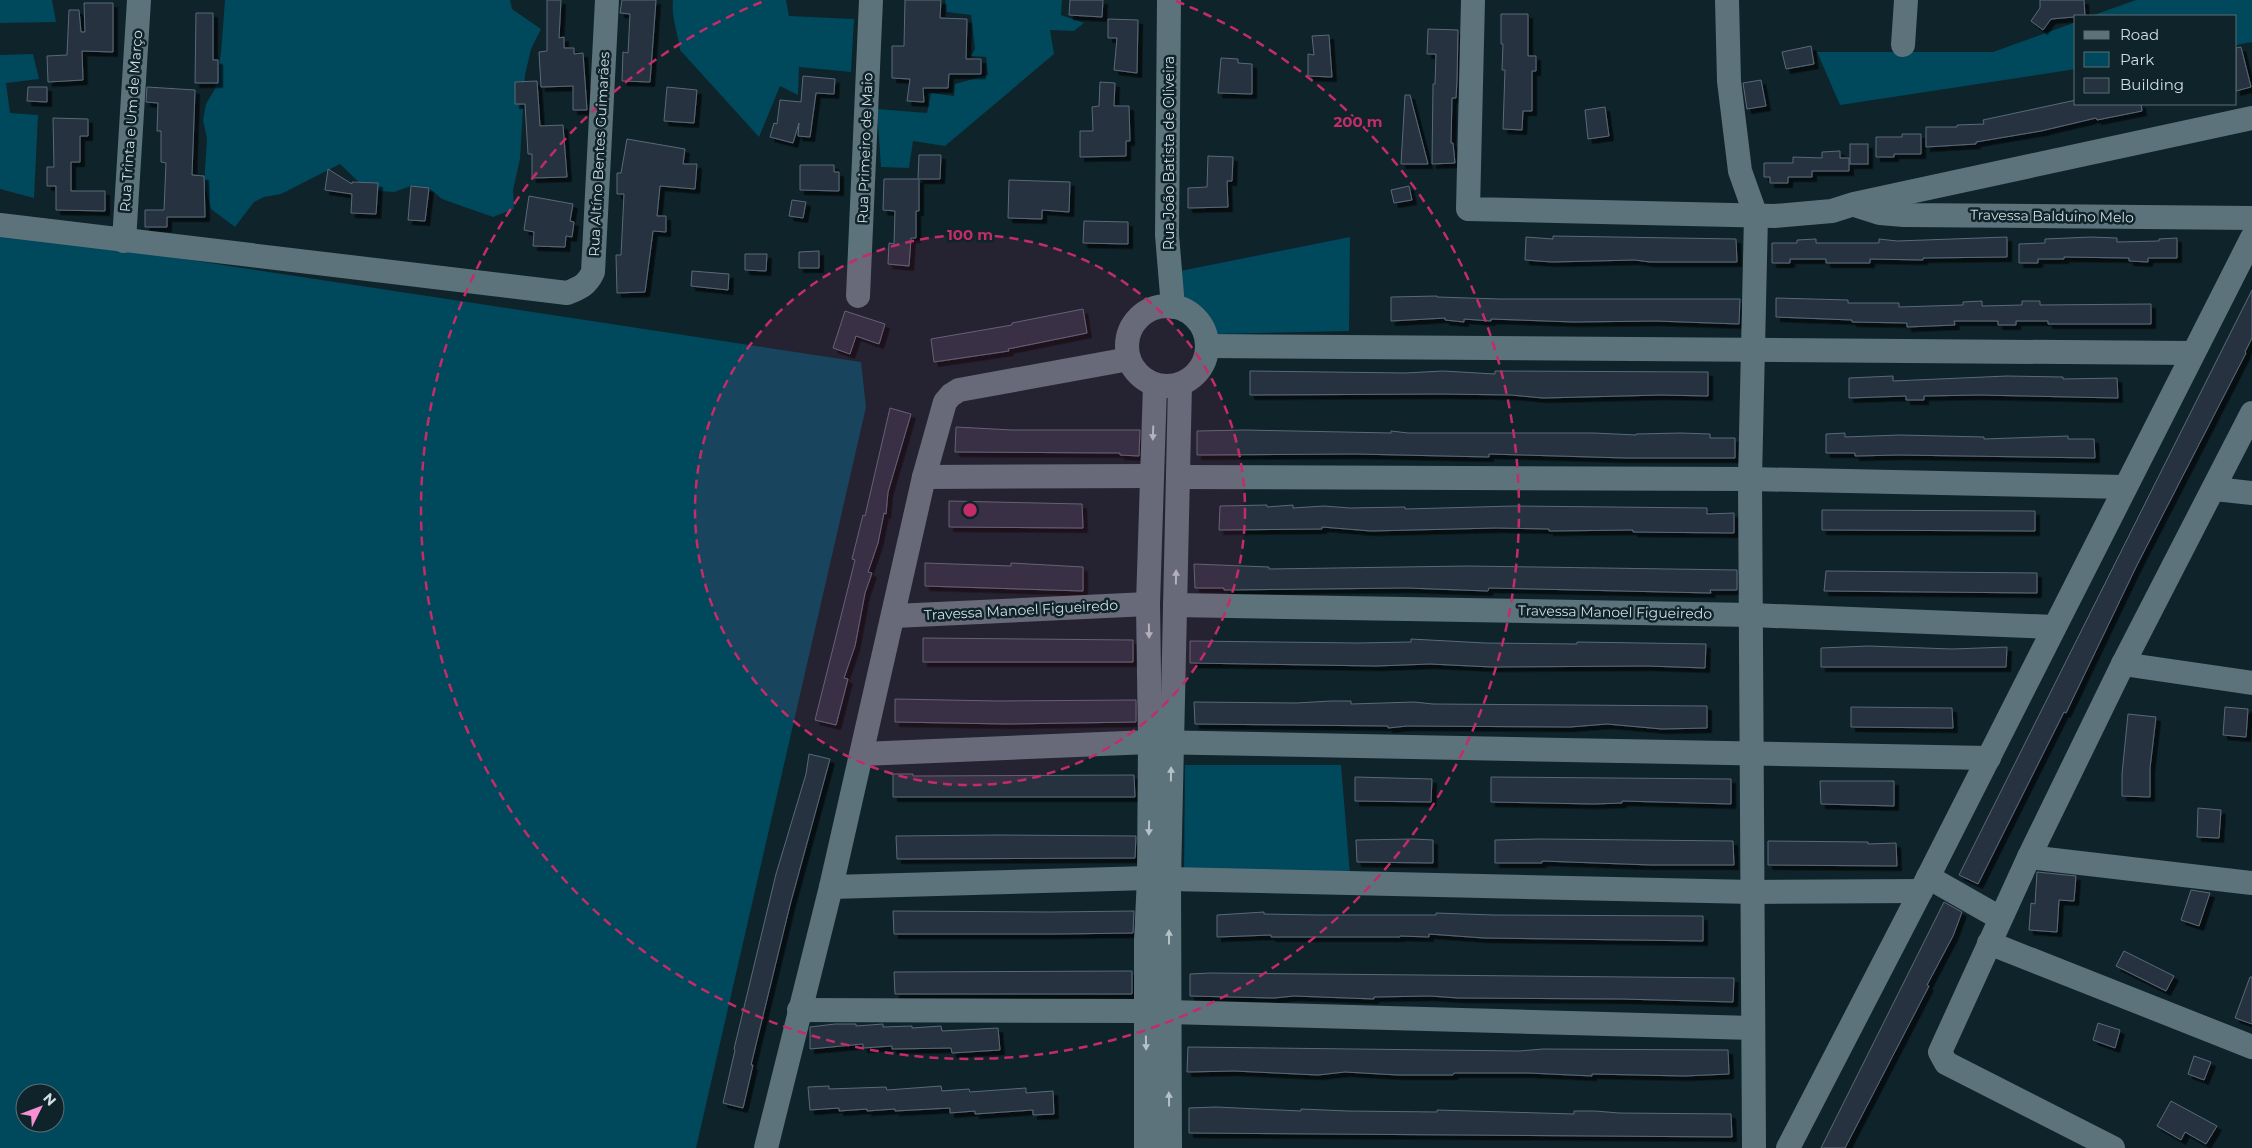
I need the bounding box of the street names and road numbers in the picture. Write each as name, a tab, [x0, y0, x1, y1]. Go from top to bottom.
street label: Rua Trinta e Um de Março	[116, 29, 146, 213]
street label: Rua Altíno Bentes Guimarães	[585, 51, 613, 257]
street label: Rua João Batista de Oliveira	[1160, 56, 1178, 250]
street label: Rua Primeiro de Maio	[853, 72, 877, 224]
street label: Travessa Balduino Melo	[1970, 206, 2134, 226]
street label: Travessa Manoel Figueiredo	[924, 596, 1119, 624]
street label: Travessa Manoel Figueiredo	[1518, 601, 1712, 623]

